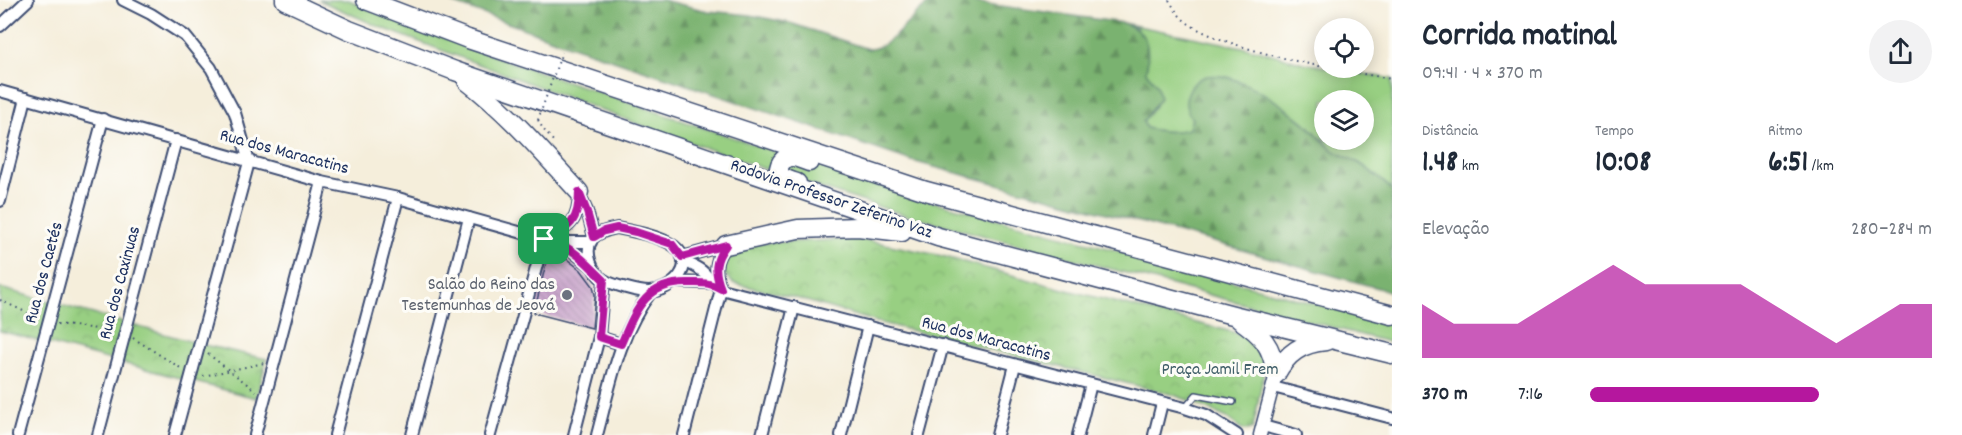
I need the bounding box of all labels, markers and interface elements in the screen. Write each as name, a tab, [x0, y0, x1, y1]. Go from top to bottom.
text: Corrida matinal	[1422, 14, 1617, 61]
map controls	[1314, 18, 1374, 150]
button: locate	[1314, 18, 1374, 78]
button: share	[1869, 20, 1932, 83]
text: 09:41 · 4 × 370 m	[1422, 60, 1543, 88]
button: layers	[1314, 90, 1374, 150]
text: Distância	[1422, 120, 1478, 143]
text: Tempo	[1595, 120, 1634, 143]
text: Ritmo	[1768, 120, 1803, 143]
street label: Rua dos Maracatins	[217, 124, 351, 182]
text: 1.48	[1422, 143, 1458, 186]
text: 10:08	[1595, 143, 1651, 186]
text: 6:51	[1768, 143, 1808, 186]
street label: Rodovia Professor Zeferino Vaz	[727, 154, 936, 246]
text: km	[1458, 155, 1479, 178]
text: /km	[1808, 155, 1834, 178]
pin	[518, 213, 569, 264]
text: Elevação	[1422, 216, 1489, 244]
text: 280–284 m	[1851, 216, 1932, 244]
street label: Rua dos Caetés	[19, 219, 71, 327]
icon: arrive	[527, 222, 560, 255]
street label: Rua dos Caxinuas	[94, 223, 148, 343]
place label: Salão do Reino das Testemunhas de Jeová	[401, 273, 555, 319]
marker: Salão do Reino das Testemunhas de Jeová	[560, 288, 574, 302]
street label: Rua dos Maracatins	[919, 311, 1053, 369]
park label: Praça Jamil Frem	[1161, 358, 1279, 383]
text: 370 m	[1422, 381, 1468, 409]
text: 7:16	[1518, 381, 1543, 409]

